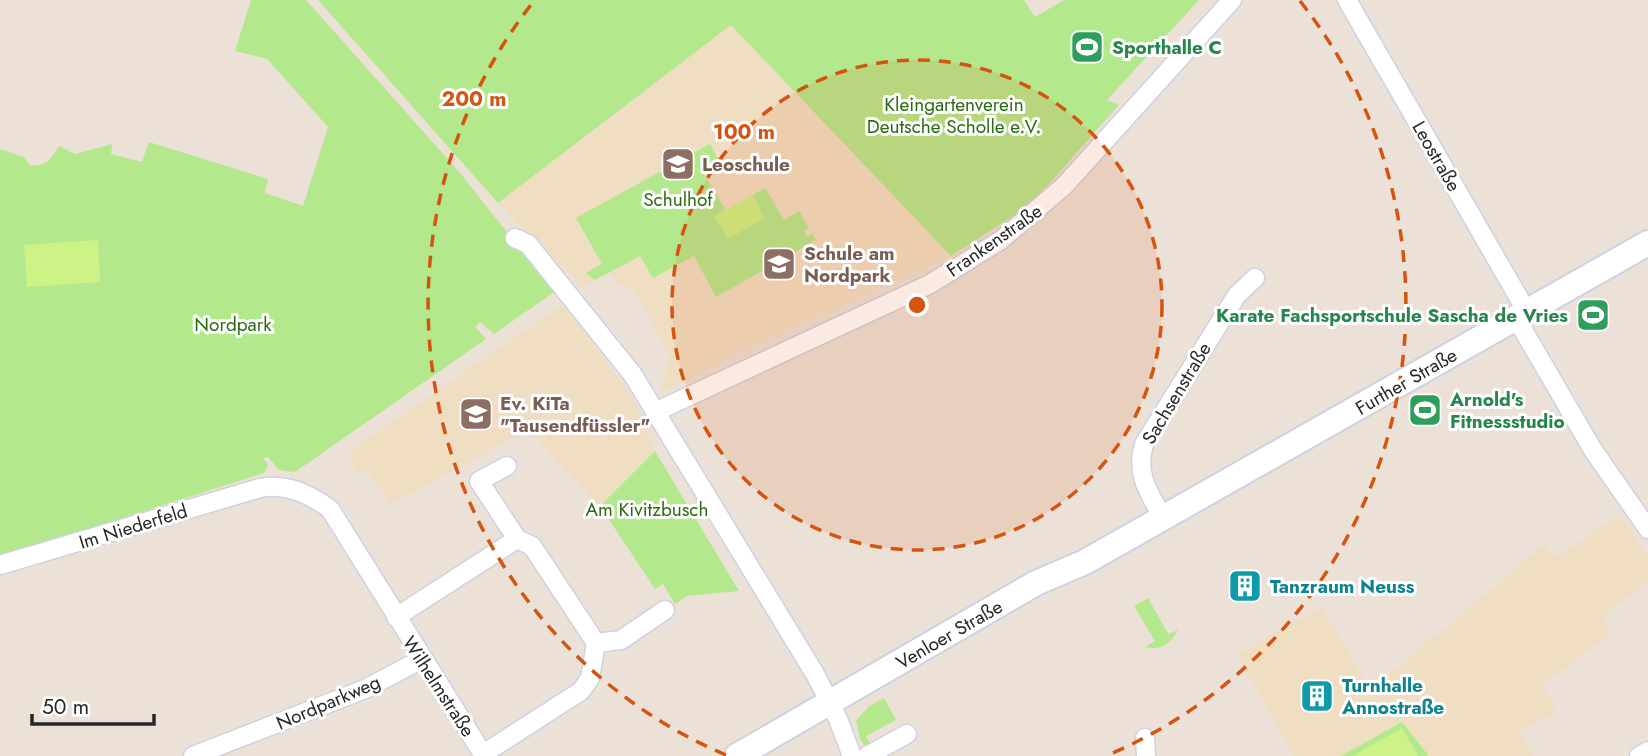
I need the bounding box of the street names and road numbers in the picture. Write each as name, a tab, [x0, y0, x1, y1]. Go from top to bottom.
street label: Leostraße	[1406, 116, 1468, 197]
street label: Frankenstraße	[941, 197, 1048, 283]
street label: Sachsenstraße	[1135, 337, 1218, 449]
street label: Further Straße	[1350, 341, 1462, 421]
street label: Im Niederfeld	[76, 497, 191, 556]
street label: Venloer Straße	[891, 593, 1008, 676]
street label: Wilhelmstraße	[396, 630, 481, 742]
street label: Nordparkweg	[272, 668, 384, 737]

